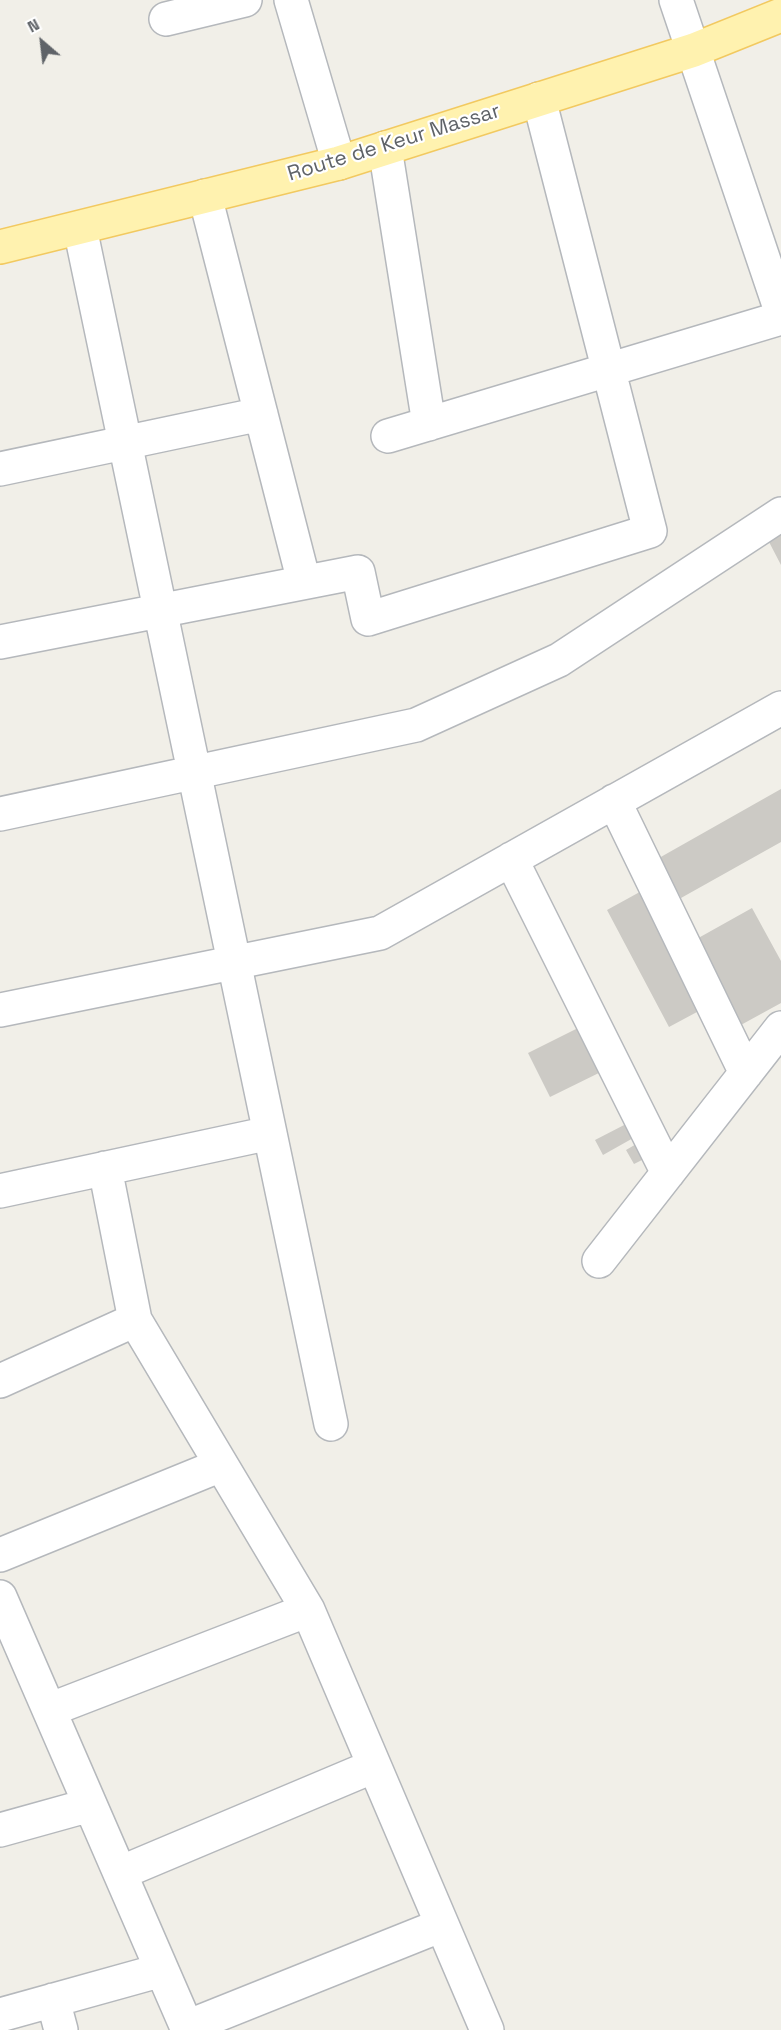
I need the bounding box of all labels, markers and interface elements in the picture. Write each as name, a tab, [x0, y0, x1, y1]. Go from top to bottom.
north arrow	[12, 12, 72, 72]
text: N	[24, 14, 43, 37]
street label: Route de Keur Massar	[285, 99, 503, 187]

